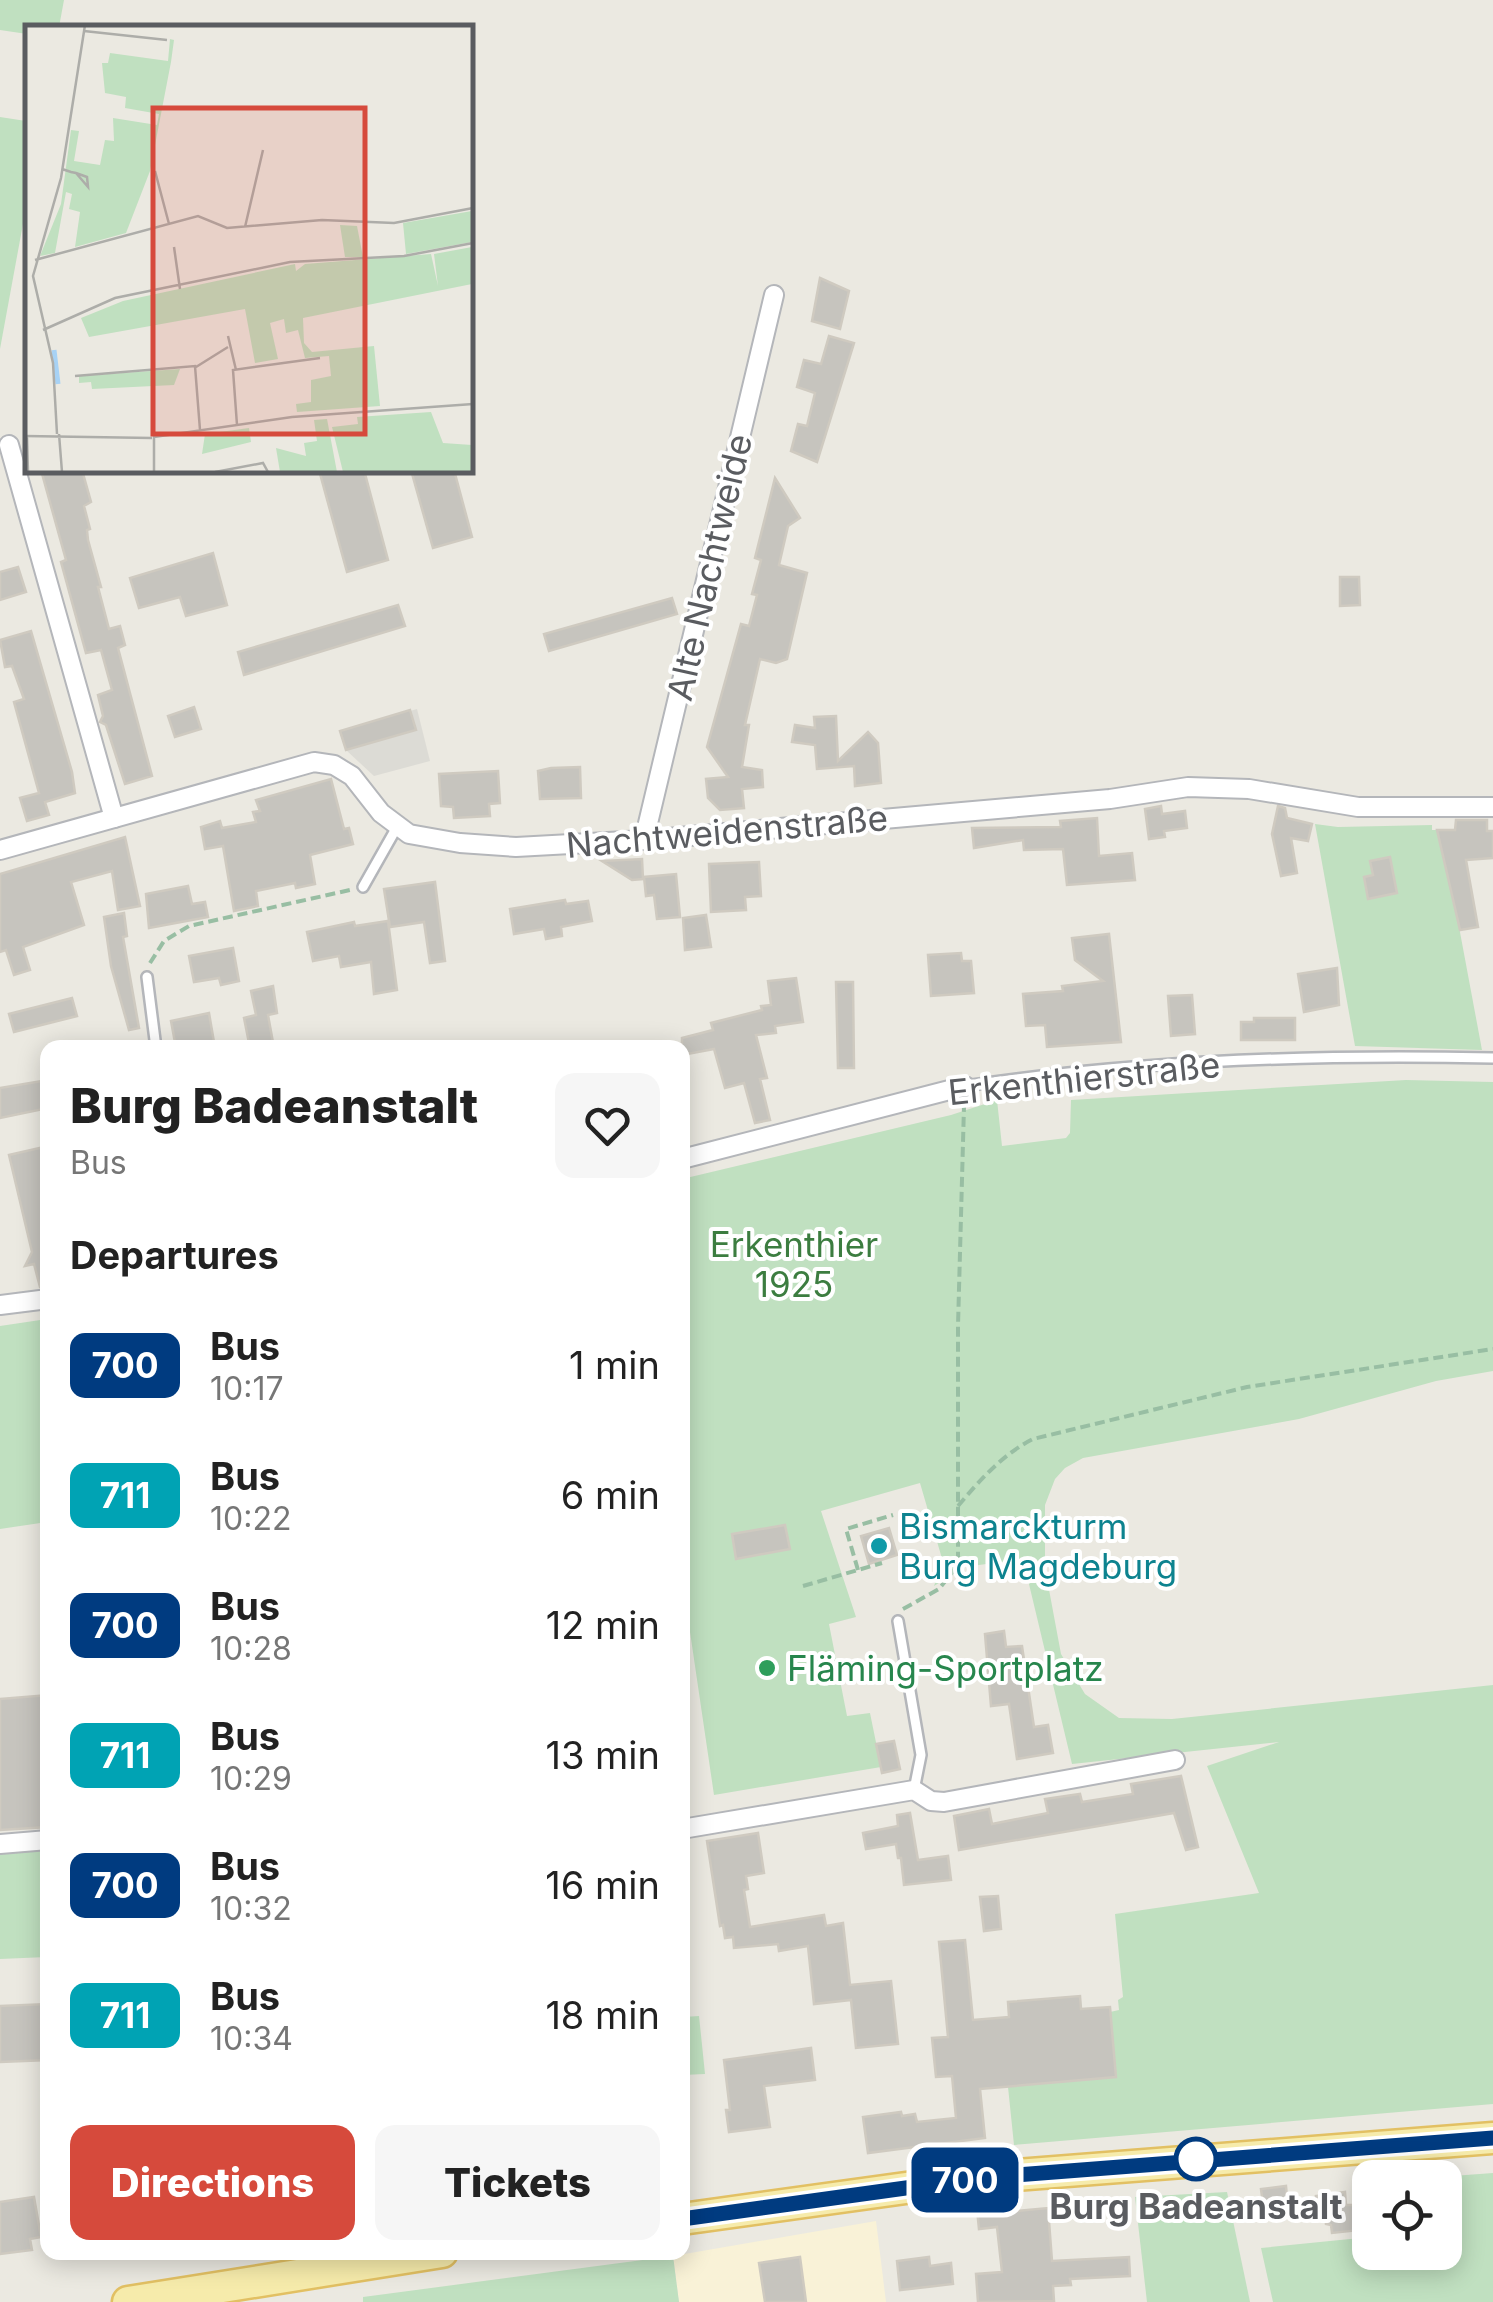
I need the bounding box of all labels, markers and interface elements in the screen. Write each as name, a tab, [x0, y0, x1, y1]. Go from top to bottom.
inset map	[25, 25, 472, 472]
street label: Alte Nachtweide	[658, 430, 760, 704]
street label: Nachtweidenstraße	[564, 796, 890, 866]
street label: Erkenthierstraße	[946, 1043, 1222, 1113]
button: heart	[555, 1073, 660, 1178]
text: Burg Badeanstalt	[70, 1076, 478, 1135]
text: Bus	[70, 1143, 127, 1182]
park label: Erkenthier 1925	[710, 1223, 878, 1305]
text: Departures	[70, 1232, 279, 1278]
text: Bus	[210, 1323, 280, 1369]
text: 1 min	[569, 1342, 660, 1388]
text: 700	[91, 1344, 159, 1386]
text: 10:17	[210, 1369, 284, 1408]
text: Bus	[210, 1453, 280, 1499]
text: 6 min	[561, 1472, 660, 1518]
text: 711	[100, 1474, 150, 1516]
text: 10:22	[210, 1499, 291, 1538]
place label: Bismarckturm Burg Magdeburg	[899, 1505, 1177, 1587]
marker: Bismarckturm Burg Magdeburg	[868, 1535, 890, 1557]
text: Bus	[210, 1583, 280, 1629]
text: 12 min	[546, 1602, 660, 1648]
text: 700	[91, 1604, 159, 1646]
text: 10:28	[210, 1629, 292, 1668]
place label: Fläming-Sportplatz	[787, 1647, 1104, 1689]
marker: Fläming-Sportplatz	[756, 1657, 778, 1679]
text: Bus	[210, 1713, 280, 1759]
text: 13 min	[545, 1732, 660, 1778]
text: 711	[100, 1734, 150, 1776]
text: 10:29	[210, 1759, 292, 1798]
text: Bus	[210, 1843, 280, 1889]
text: 16 min	[545, 1862, 660, 1908]
text: 700	[91, 1864, 159, 1906]
text: 10:32	[210, 1889, 292, 1928]
text: Bus	[210, 1973, 280, 2019]
text: 18 min	[545, 1992, 660, 2038]
text: 711	[100, 1994, 150, 2036]
text: 10:34	[210, 2019, 293, 2058]
button: Directions	[70, 2125, 355, 2240]
button: Tickets	[375, 2125, 660, 2240]
marker: Burg Badeanstalt	[1175, 2138, 1217, 2180]
line badge: 700	[908, 2148, 1022, 2212]
text: 700	[931, 2159, 999, 2201]
map controls	[1352, 2160, 1462, 2270]
button: locate	[1352, 2160, 1462, 2270]
place label: Burg Badeanstalt	[1049, 2185, 1343, 2227]

